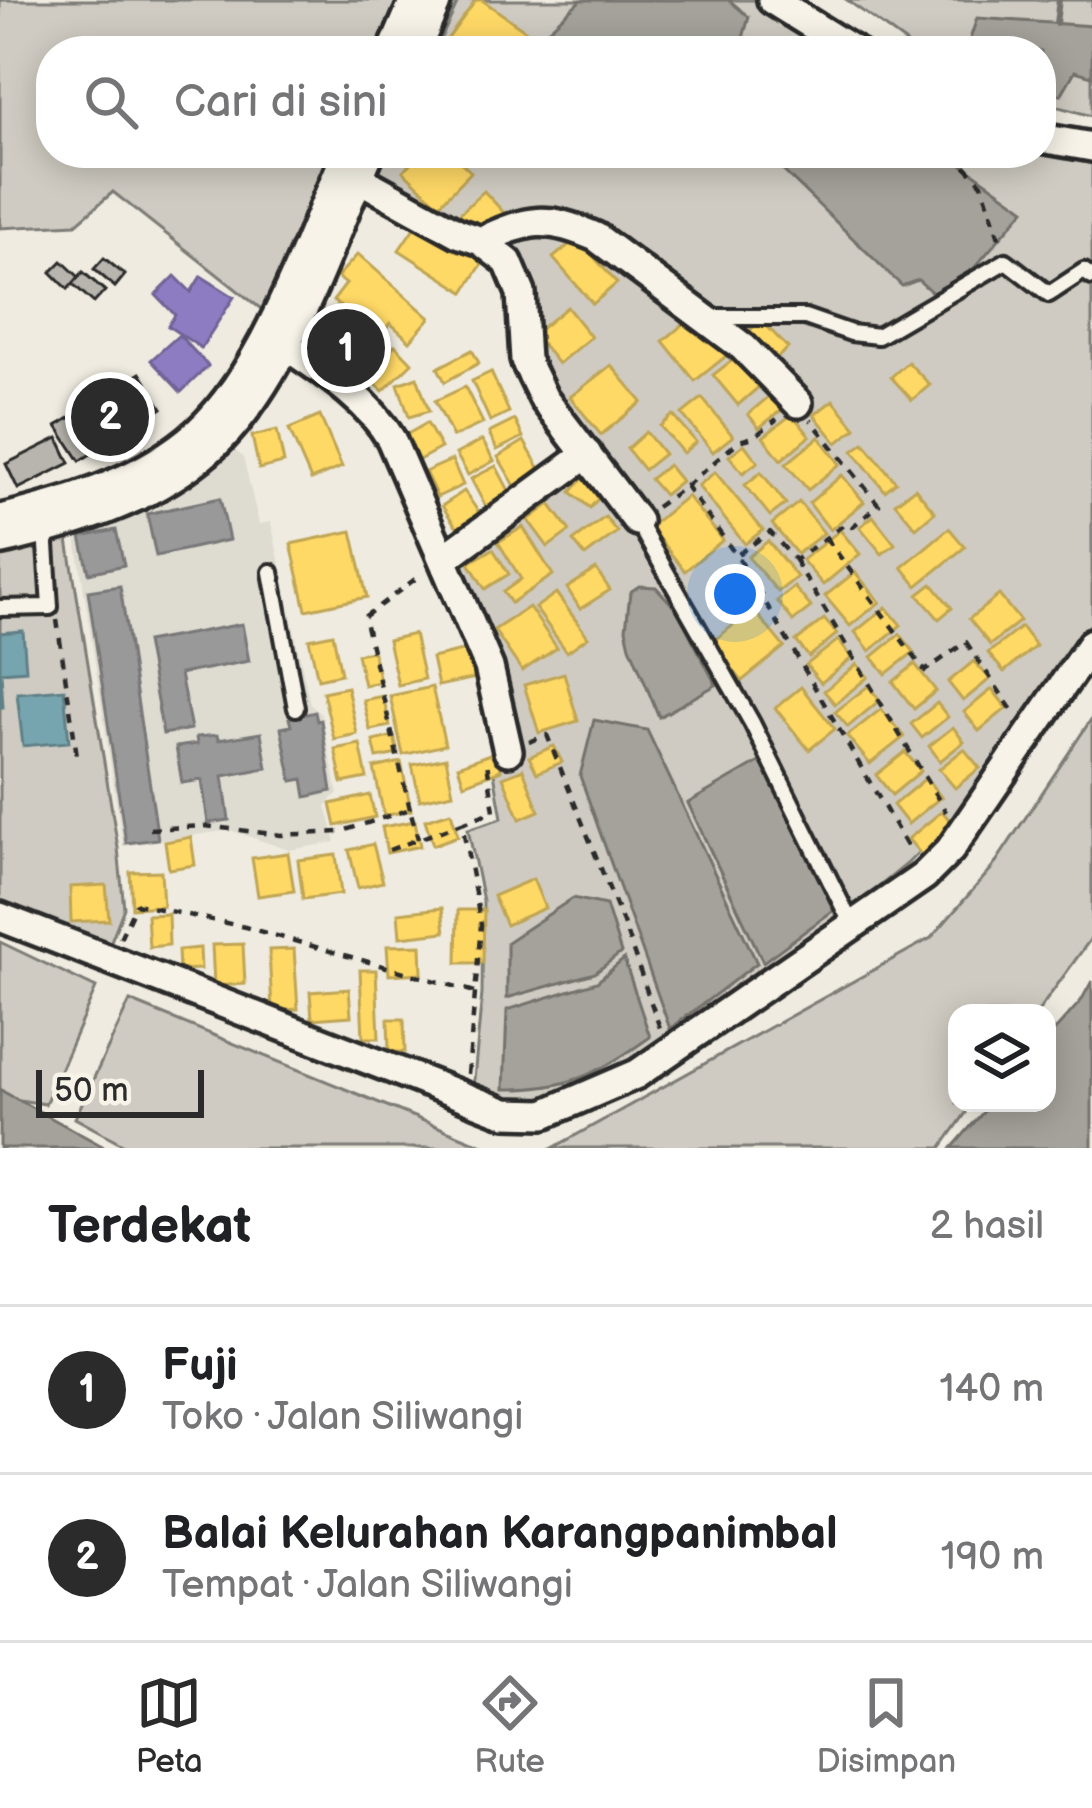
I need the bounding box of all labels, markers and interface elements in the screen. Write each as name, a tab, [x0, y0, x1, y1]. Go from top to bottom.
search box	[36, 36, 1056, 168]
icon: search	[78, 69, 144, 135]
text: Cari di sini	[174, 75, 388, 130]
pin: 1	[307, 303, 385, 393]
pin: 2	[71, 372, 149, 462]
your location	[705, 564, 765, 624]
map controls	[948, 1004, 1056, 1112]
button: layers	[948, 1004, 1056, 1112]
scale bar	[36, 1064, 204, 1117]
text: 50 m	[54, 1071, 129, 1111]
text: Terdekat	[48, 1196, 251, 1257]
text: 2 hasil	[930, 1203, 1044, 1250]
text: Fuji	[162, 1339, 237, 1394]
text: 1	[79, 1366, 95, 1413]
text: 140 m	[939, 1366, 1044, 1413]
text: Toko · Jalan Siliwangi	[162, 1394, 524, 1441]
text: Balai Kelurahan Karangpanimbal	[162, 1507, 838, 1562]
text: 2	[75, 1534, 99, 1581]
text: 190 m	[941, 1534, 1044, 1581]
text: Tempat · Jalan Siliwangi	[162, 1562, 573, 1609]
tab: Peta	[136, 1670, 203, 1782]
tab: Rute	[474, 1670, 545, 1782]
tab: Disimpan	[817, 1670, 956, 1782]

